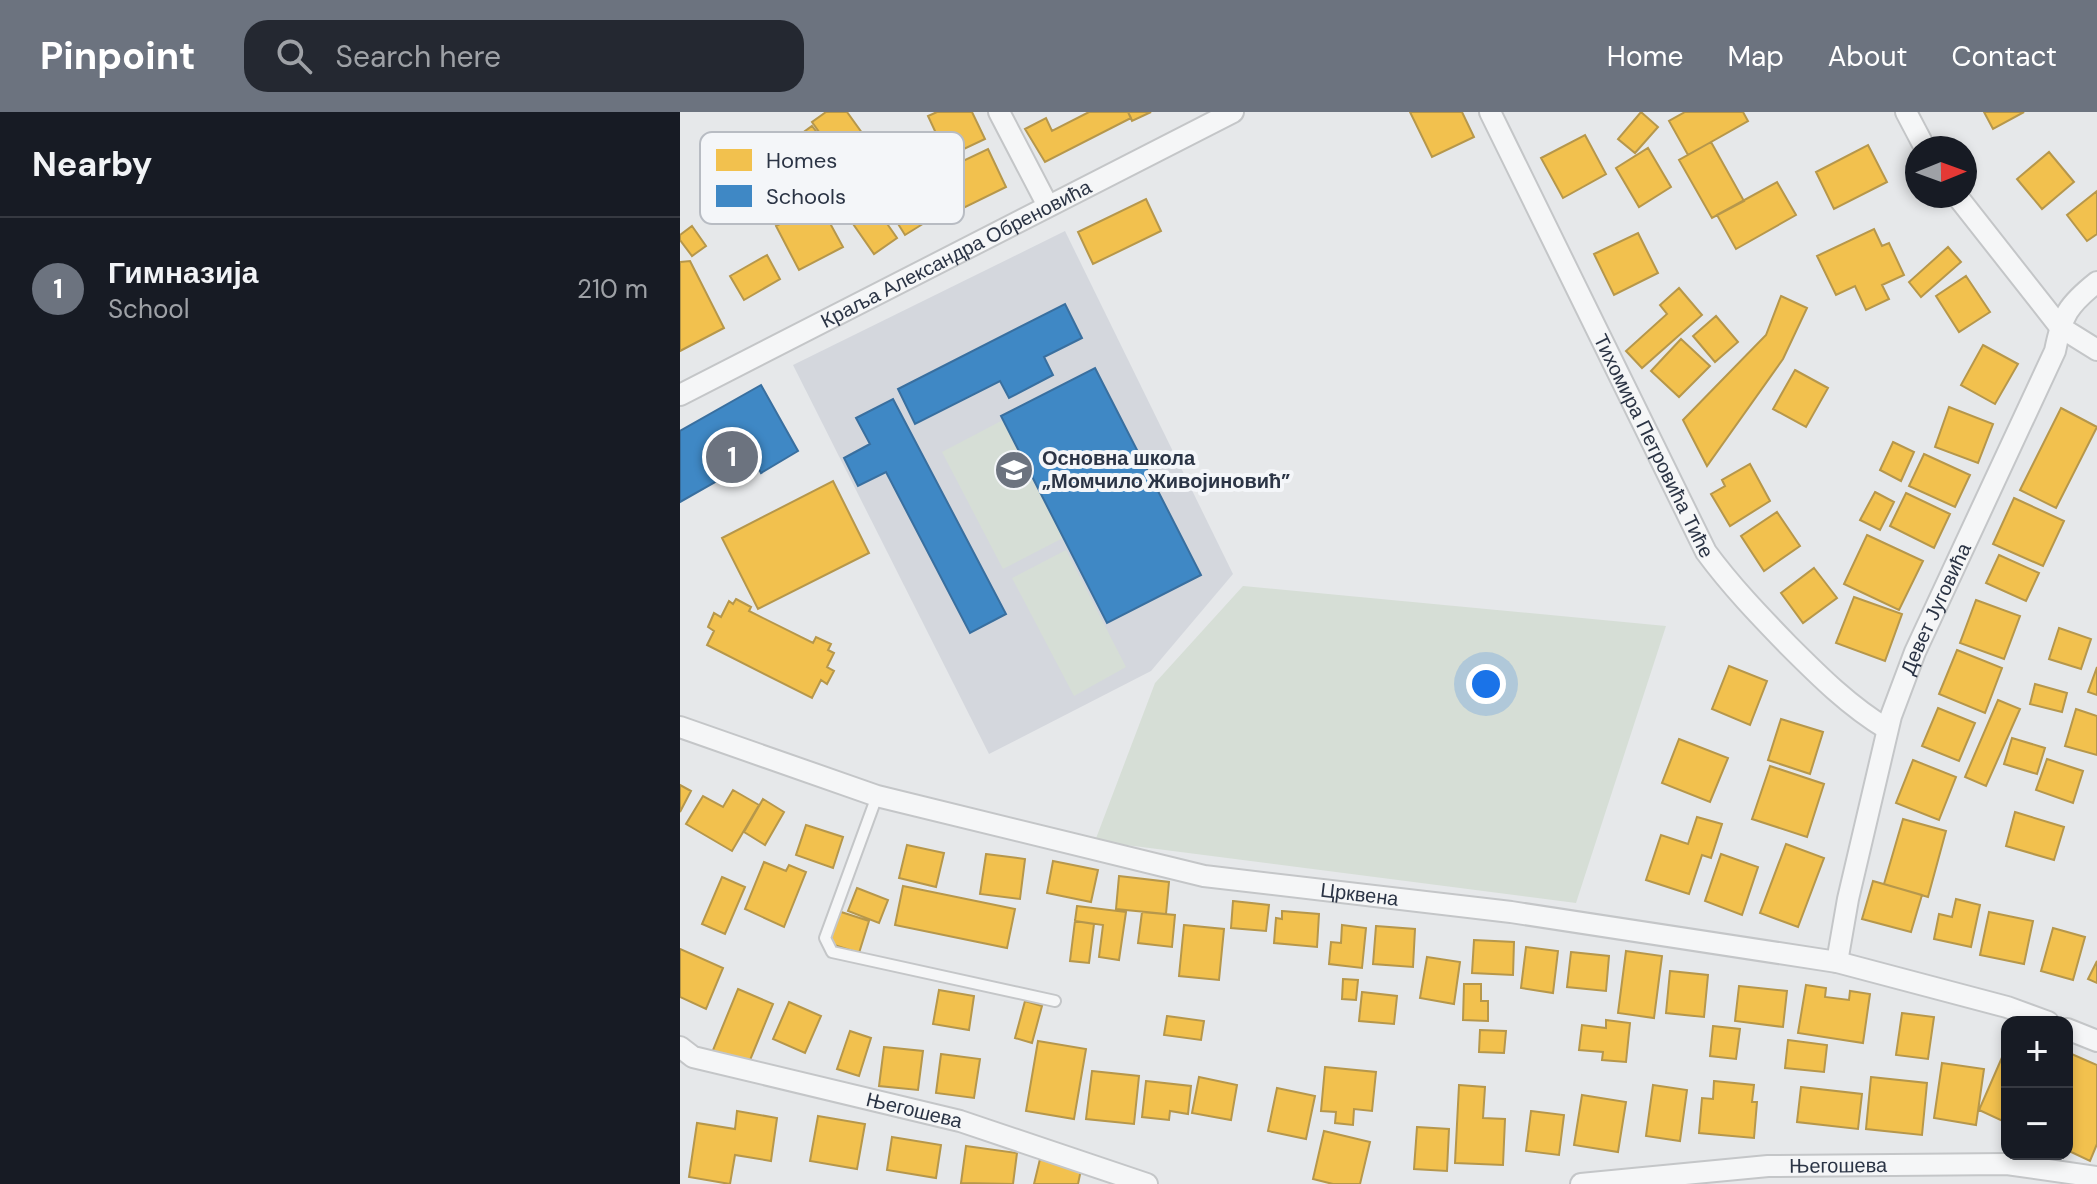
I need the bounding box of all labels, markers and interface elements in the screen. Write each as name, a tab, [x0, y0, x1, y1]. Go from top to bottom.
search box	[244, 20, 804, 92]
text: Pinpoint	[40, 31, 196, 81]
icon: search	[272, 34, 316, 78]
text: Search here	[336, 37, 501, 76]
text: Home	[1607, 38, 1683, 75]
text: Map	[1727, 38, 1784, 75]
text: About	[1828, 38, 1907, 75]
text: Contact	[1951, 38, 2057, 75]
legend	[700, 132, 964, 224]
north arrow	[1905, 136, 1977, 208]
text: Nearby	[32, 142, 152, 187]
text: Homes	[766, 146, 837, 175]
street label: Краља Александра Обреновића	[816, 173, 1096, 334]
text: Schools	[766, 182, 846, 211]
text: Гимназија	[108, 253, 258, 292]
text: 1	[53, 272, 63, 306]
text: 210 m	[577, 272, 648, 306]
text: School	[108, 292, 190, 326]
street label: Тихомира Петровића Тиће	[1588, 330, 1720, 562]
pin: 1	[706, 427, 758, 487]
place label: Основна школа „Момчило Живојиновић”	[1042, 445, 1290, 494]
school or university icon: Основна школа „Момчило Живојиновић”	[993, 449, 1035, 491]
street label: Девет Југовића	[1895, 538, 1977, 678]
your location	[1466, 664, 1506, 704]
street label: Црквена	[1319, 877, 1401, 912]
map controls	[2001, 1016, 2073, 1160]
button: +	[2001, 1016, 2073, 1088]
street label: Његошева	[864, 1086, 966, 1134]
button: −	[2001, 1088, 2073, 1160]
street label: Његошева	[1789, 1152, 1888, 1179]

